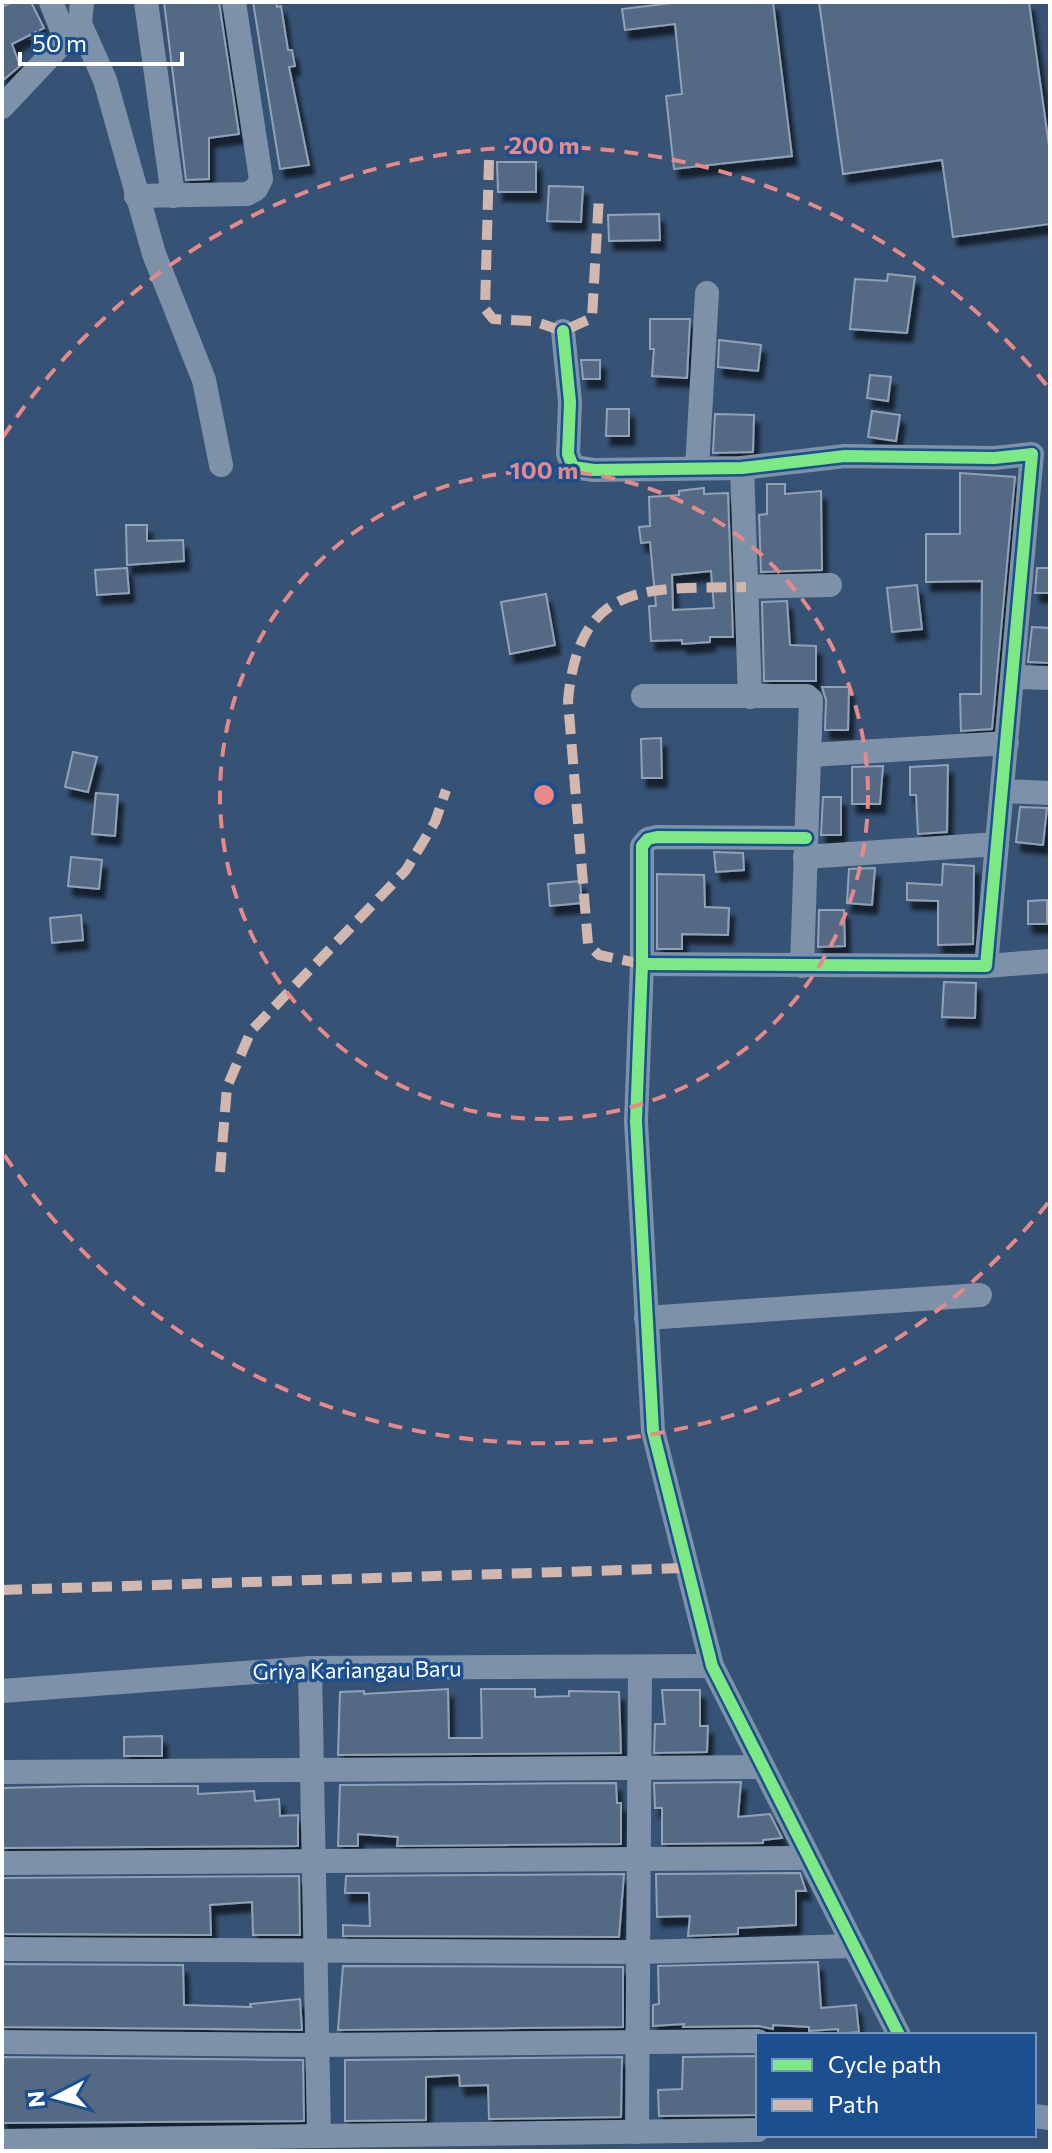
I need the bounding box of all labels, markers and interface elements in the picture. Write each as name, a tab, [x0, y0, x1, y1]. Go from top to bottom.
scale bar	[20, 16, 182, 66]
text: 50 m	[32, 28, 87, 57]
text: 200 m	[509, 130, 579, 159]
text: 100 m	[510, 455, 578, 484]
centre of rings	[530, 781, 558, 809]
street label: Griya Kariangau Baru	[252, 1654, 462, 1685]
legend	[756, 2033, 1036, 2137]
text: Cycle path	[828, 2049, 942, 2078]
north arrow	[16, 2057, 96, 2137]
text: Path	[828, 2089, 879, 2118]
text: N	[21, 2090, 50, 2109]

